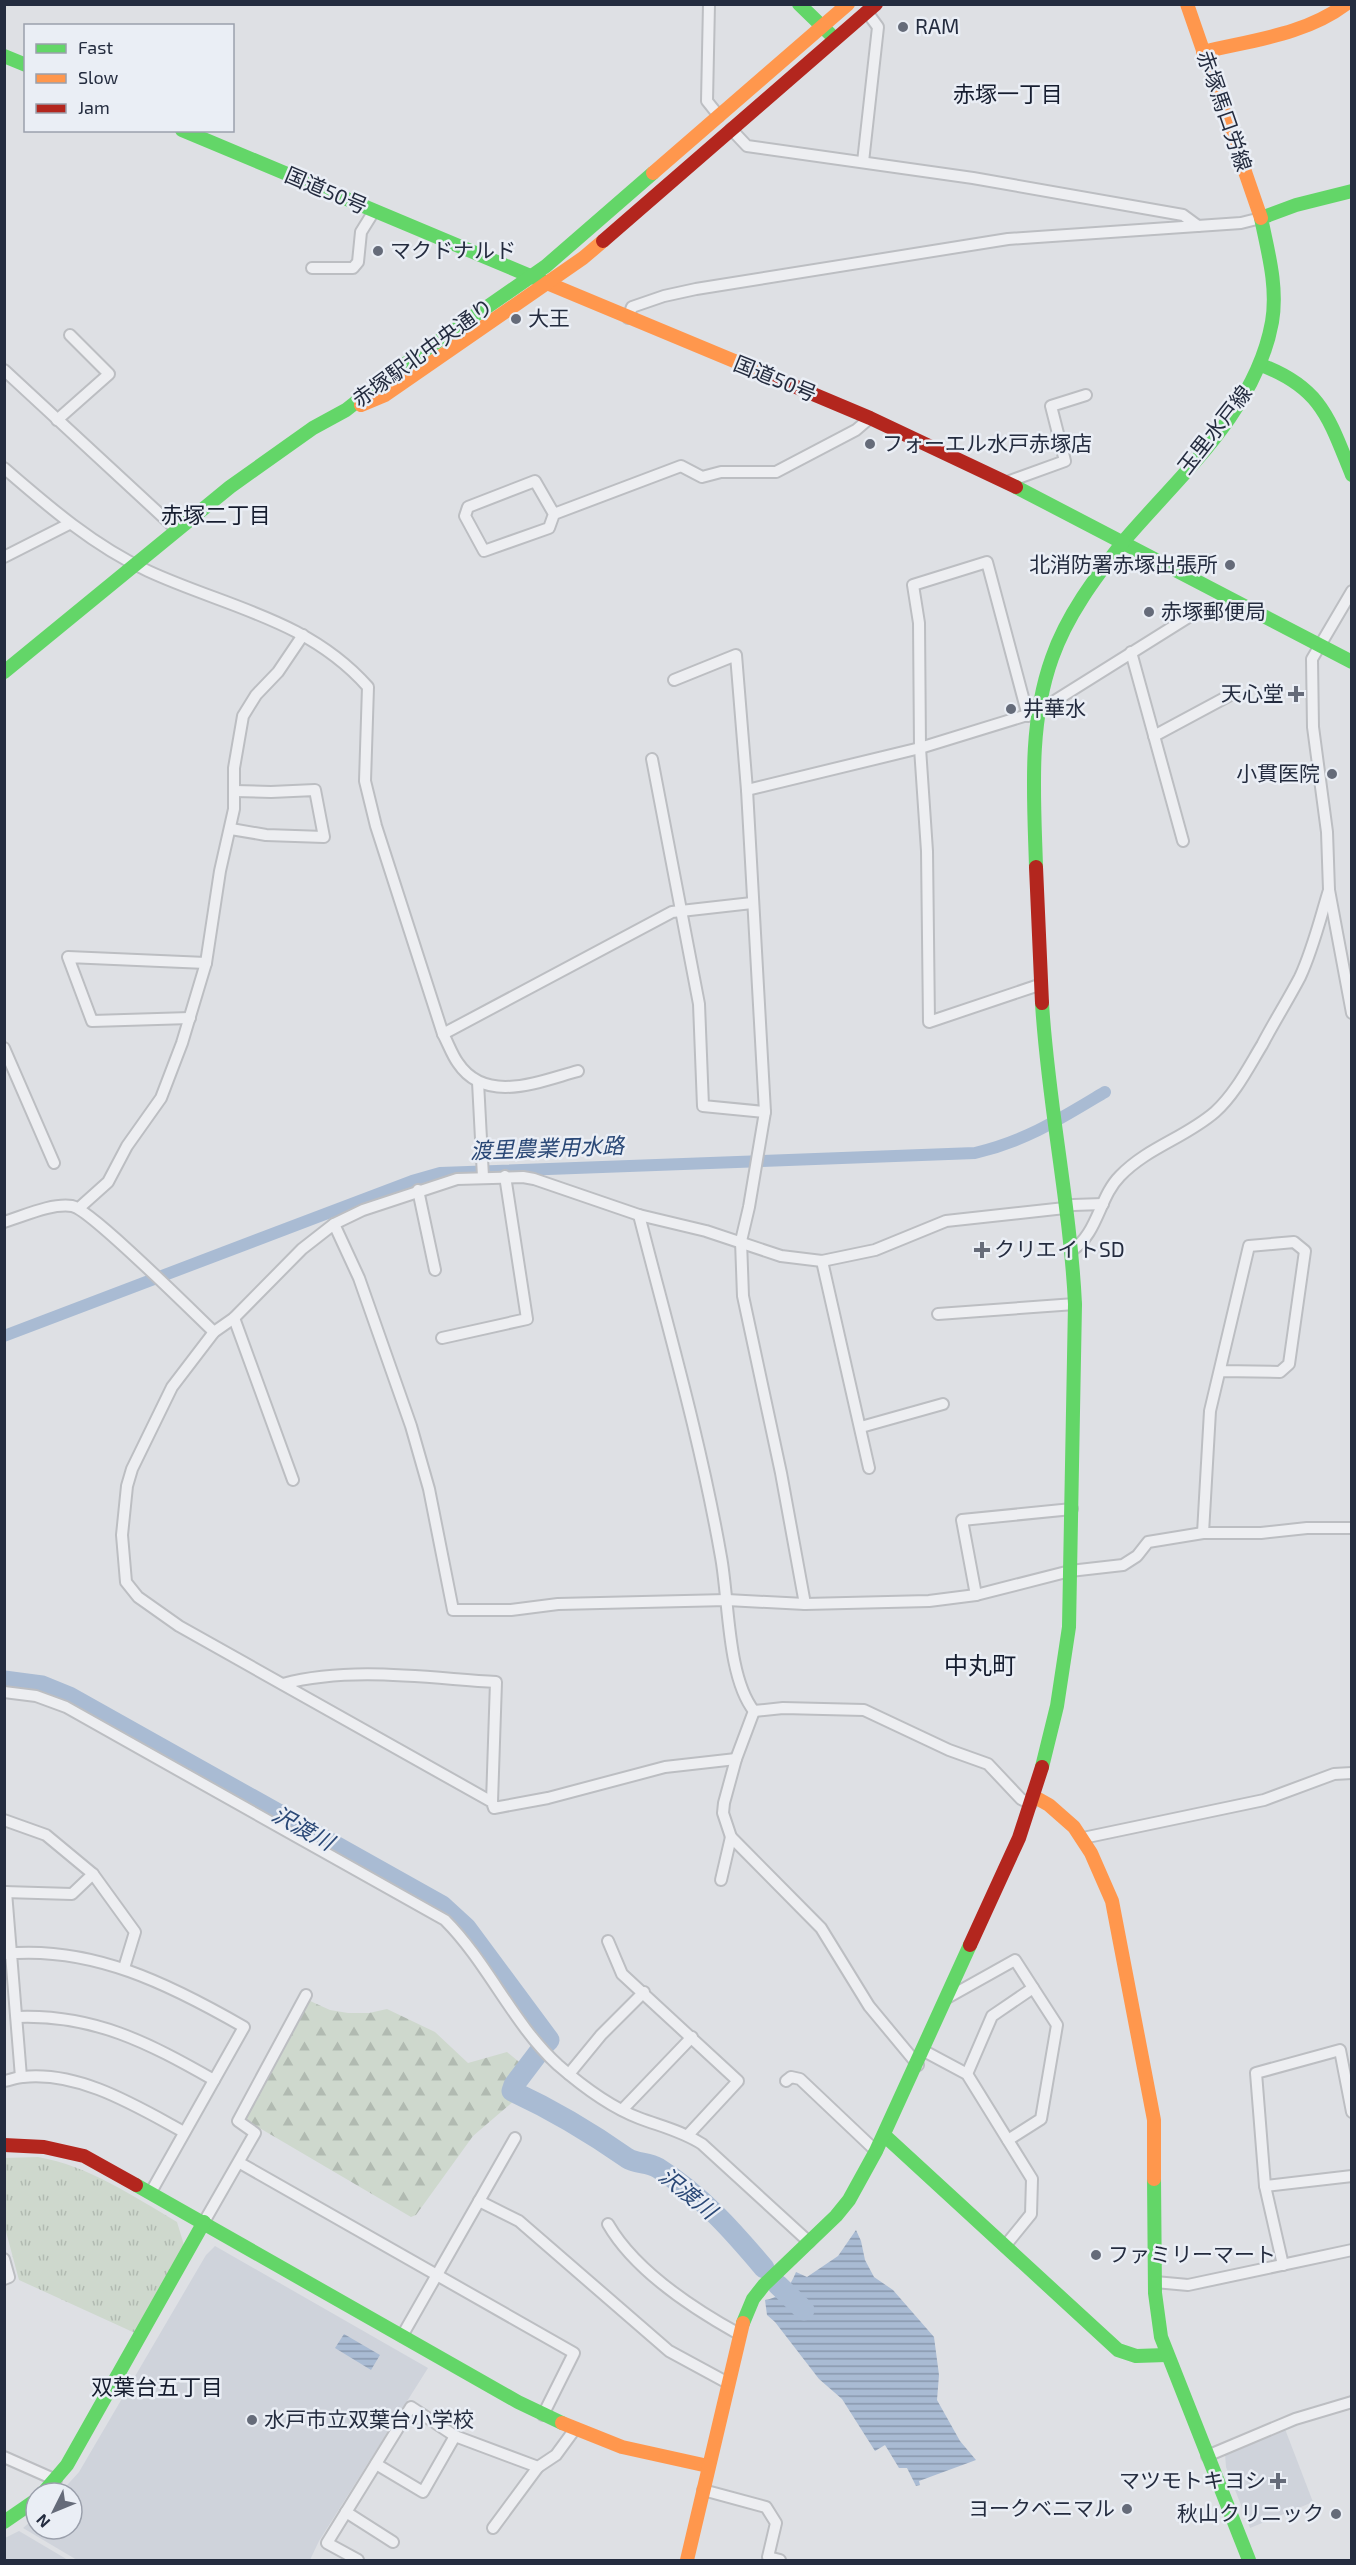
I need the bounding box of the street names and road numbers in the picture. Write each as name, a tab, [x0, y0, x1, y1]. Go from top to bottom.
street label: 赤塚馬口労線	[1193, 47, 1258, 174]
street label: 国道50号	[282, 161, 371, 218]
street label: 赤塚駅北中央通り	[347, 292, 497, 411]
street label: 国道50号	[731, 350, 821, 405]
street label: 玉里水戸線	[1172, 380, 1256, 478]

